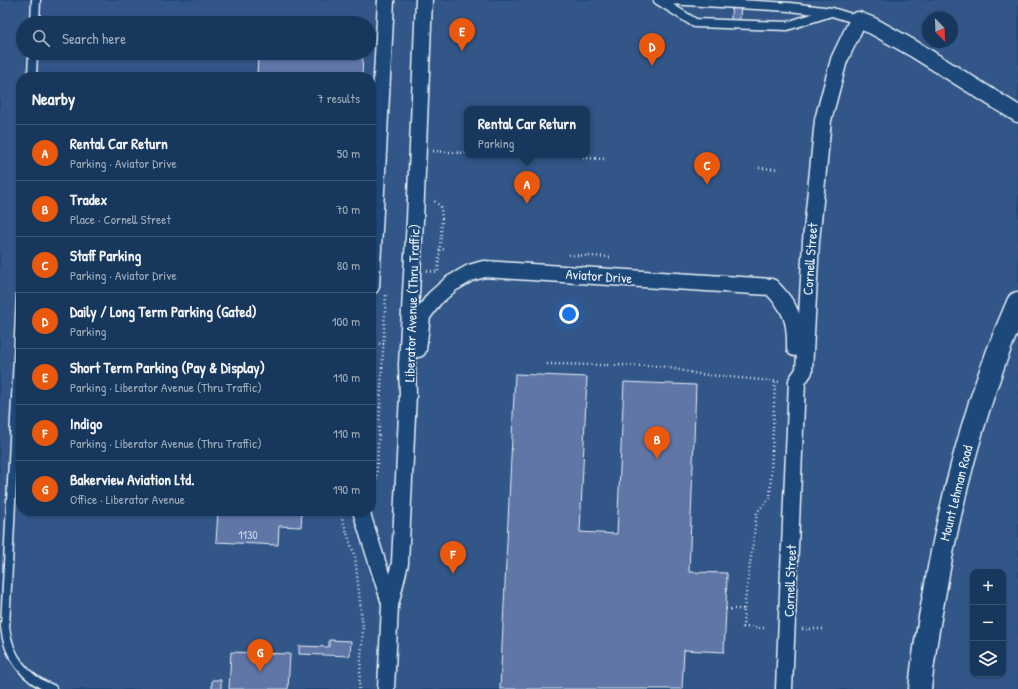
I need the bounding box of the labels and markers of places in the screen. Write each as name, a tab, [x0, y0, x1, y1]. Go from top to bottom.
pin: E	[449, 18, 475, 51]
pin: D	[639, 33, 665, 66]
pin: C	[694, 152, 720, 185]
pin: A	[514, 171, 540, 204]
pin: B	[644, 426, 670, 459]
pin: F	[440, 541, 466, 574]
pin: G	[247, 639, 273, 672]

